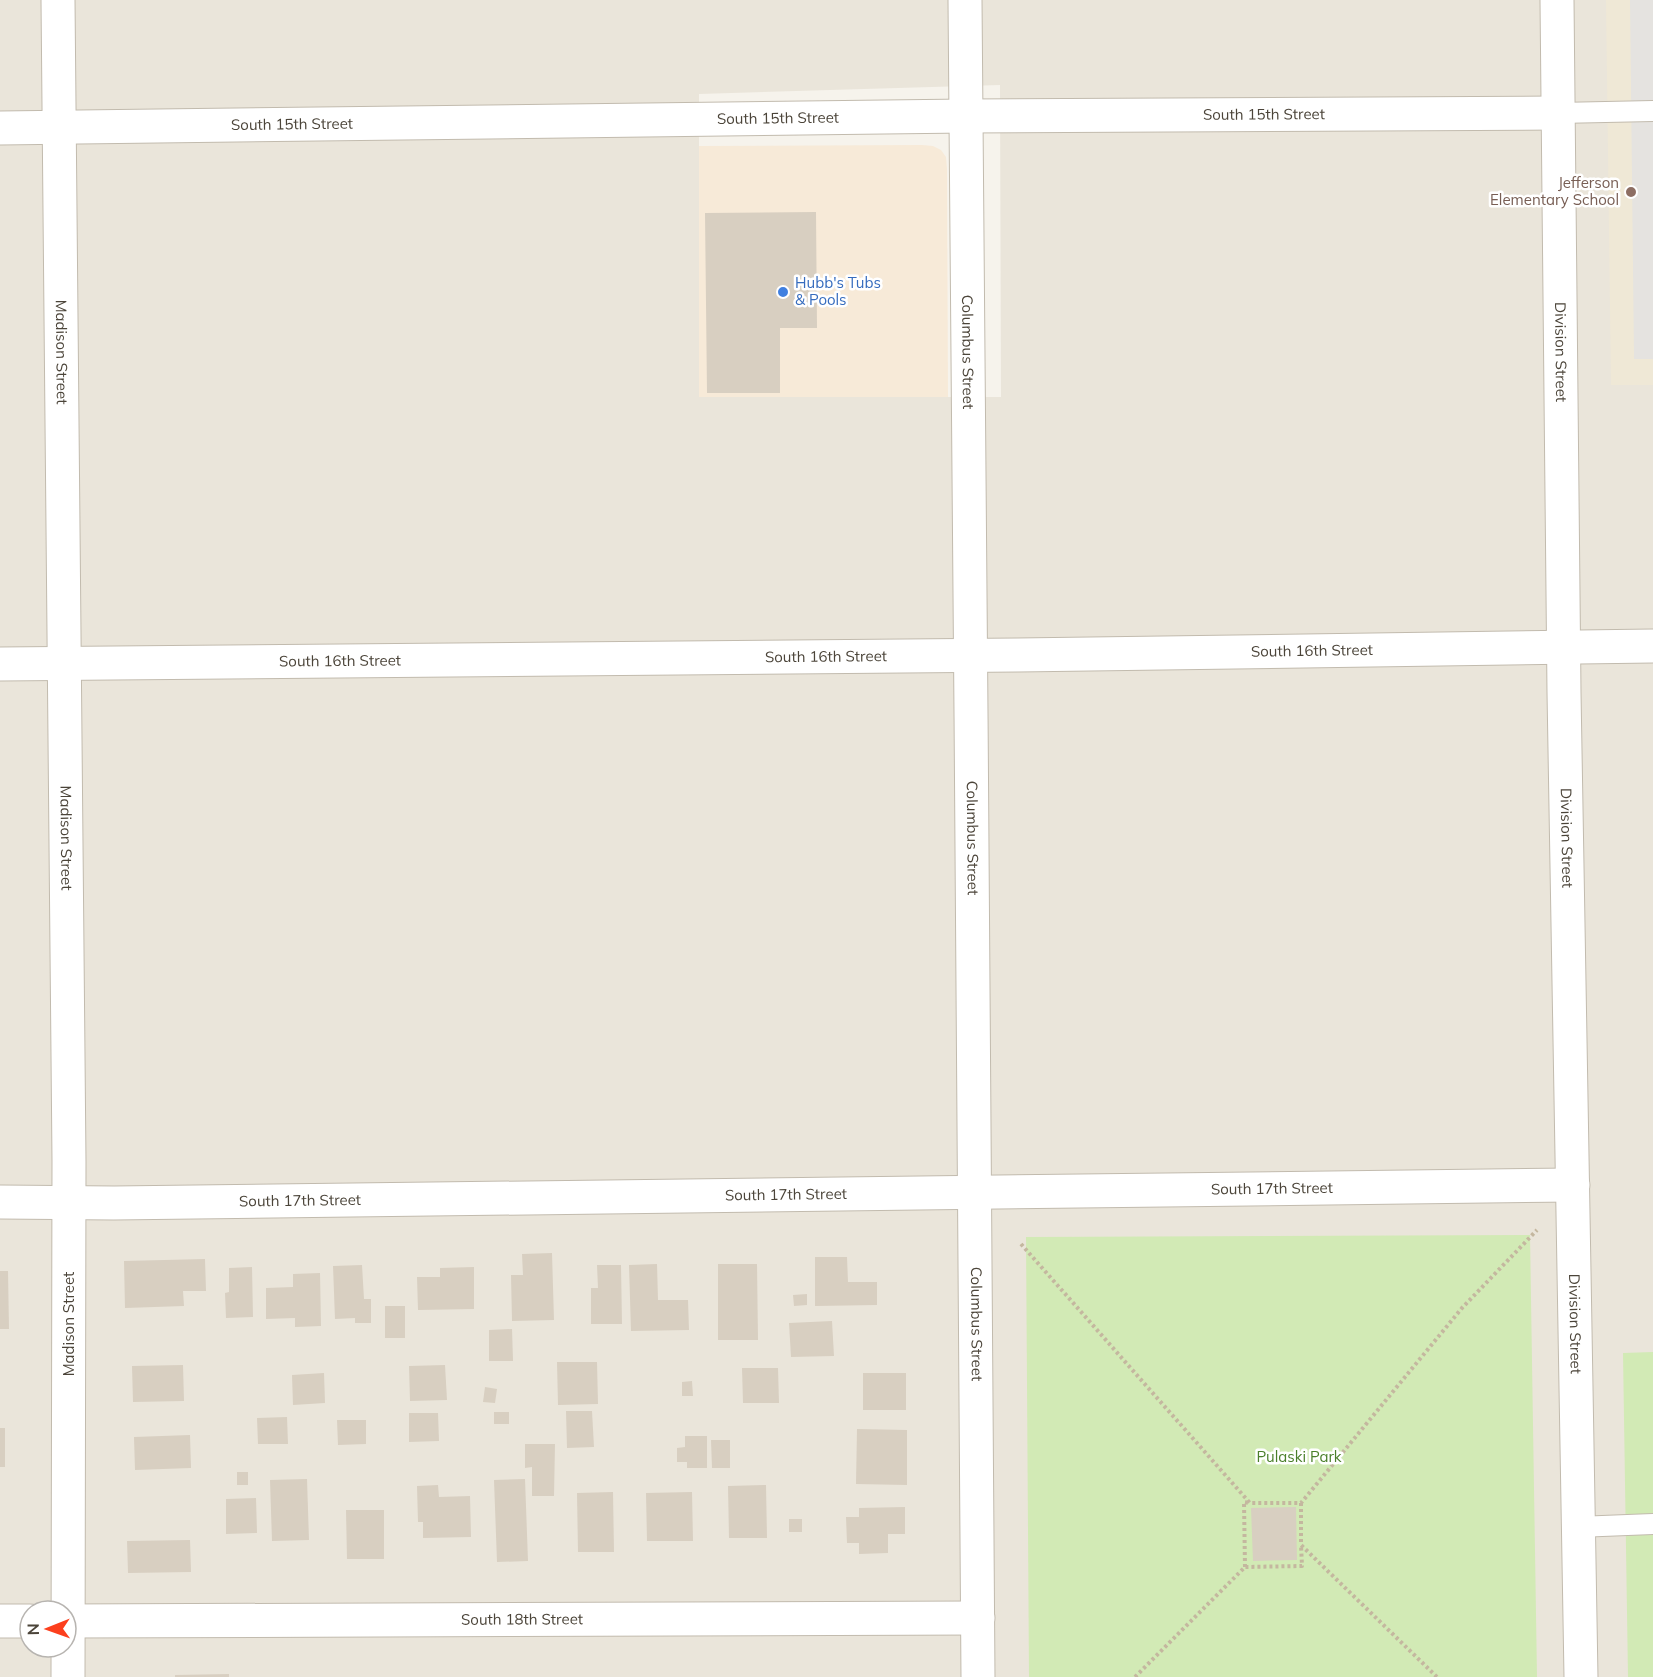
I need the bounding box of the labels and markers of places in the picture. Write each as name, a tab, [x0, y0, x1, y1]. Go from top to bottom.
place label: Jefferson Elementary School	[1490, 173, 1619, 209]
marker: Jefferson Elementary School	[1624, 185, 1638, 199]
place label: Hubb's Tubs & Pools	[795, 273, 881, 309]
marker: Hubb's Tubs & Pools	[776, 285, 790, 299]

